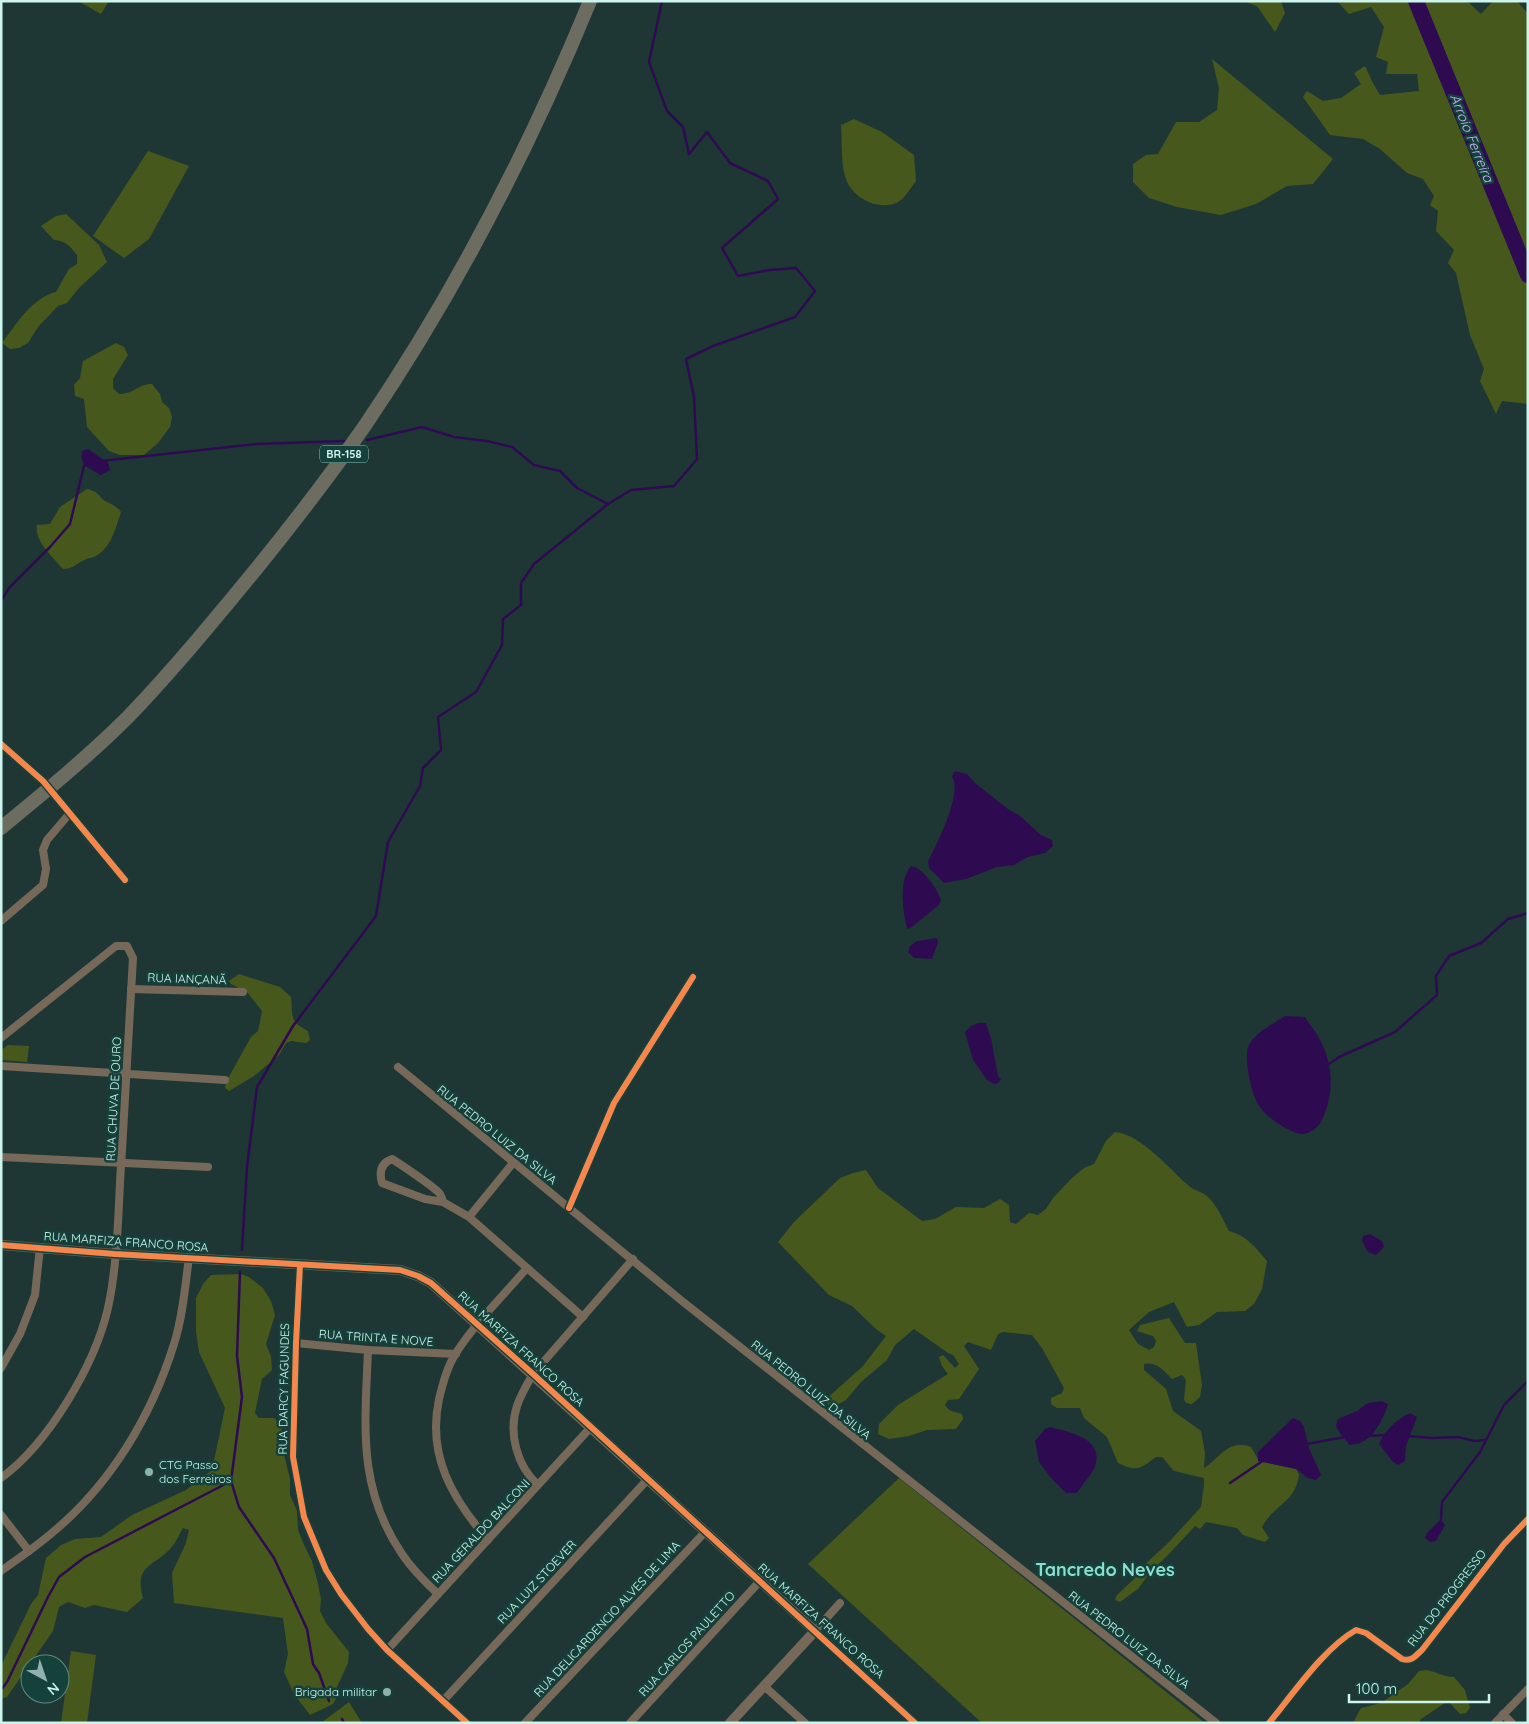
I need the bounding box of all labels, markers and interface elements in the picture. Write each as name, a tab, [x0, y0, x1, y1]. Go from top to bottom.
water label: Arroio Ferreira	[1446, 91, 1499, 186]
road number: BR-158	[320, 446, 368, 462]
street label: RUA IANÇANÃ	[147, 970, 227, 987]
street label: RUA CHUVA DE OURO	[103, 1036, 124, 1162]
street label: RUA PEDRO LUIZ DA SILVA	[434, 1082, 560, 1188]
street label: RUA MARFIZA FRANCO ROSA	[43, 1228, 209, 1255]
street label: RUA MARFIZA FRANCO ROSA	[455, 1288, 588, 1410]
street label: RUA DARCY FAGUNDES	[275, 1323, 292, 1455]
street label: RUA TRINTA E NOVE	[318, 1326, 434, 1349]
street label: RUA PEDRO LUIZ DA SILVA	[748, 1337, 874, 1443]
place label: CTG Passo dos Ferreiros	[159, 1457, 232, 1486]
marker: CTG Passo dos Ferreiros	[143, 1466, 155, 1478]
street label: RUA GERALDO BALCONI	[429, 1476, 533, 1586]
street label: RUA LUIZ STOEVER	[494, 1537, 579, 1627]
street label: RUA DELICARDENCIO ALVES DE LIMA	[530, 1537, 683, 1700]
street label: RUA DO PROGRESSO	[1404, 1546, 1489, 1649]
district label: Tancredo Neves	[1035, 1558, 1175, 1581]
street label: RUA MARFIZA FRANCO ROSA	[755, 1560, 888, 1682]
street label: RUA CARLOS PAULETTO	[635, 1588, 738, 1699]
street label: RUA PEDRO LUIZ DA SILVA	[1066, 1588, 1193, 1692]
north arrow	[20, 1654, 70, 1704]
scale bar	[1349, 1672, 1489, 1704]
text: N	[44, 1679, 63, 1699]
text: 100 m	[1356, 1679, 1397, 1698]
place label: Brigada militar	[295, 1684, 377, 1699]
marker: Brigada militar	[381, 1686, 393, 1698]

